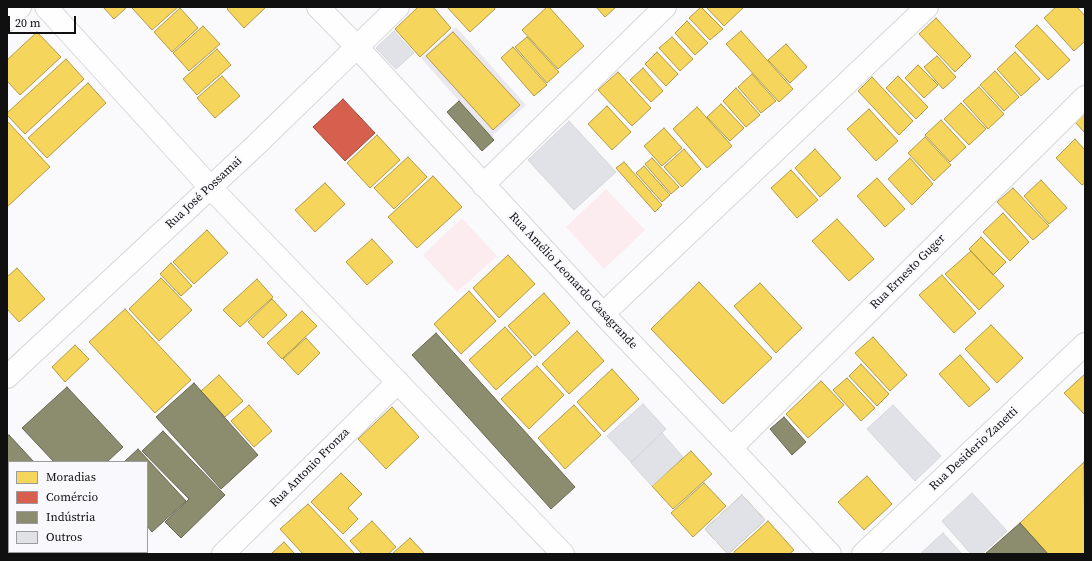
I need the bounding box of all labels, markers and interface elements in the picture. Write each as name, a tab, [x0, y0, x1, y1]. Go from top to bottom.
scale bar	[10, 8, 78, 34]
text: 20 m	[15, 15, 41, 31]
street label: Rua José Possamai	[163, 154, 245, 232]
street label: Rua Amélio Leonardo Casagrande	[506, 210, 640, 352]
street label: Rua Ernesto Guger	[868, 232, 948, 312]
street label: Rua Desiderio Zanetti	[927, 404, 1021, 494]
street label: Rua Antonio Fronza	[267, 425, 353, 511]
legend	[8, 461, 148, 553]
text: Moradias	[46, 469, 96, 485]
text: Comércio	[46, 489, 98, 505]
text: Indústria	[46, 509, 95, 525]
text: Outros	[46, 529, 82, 545]

